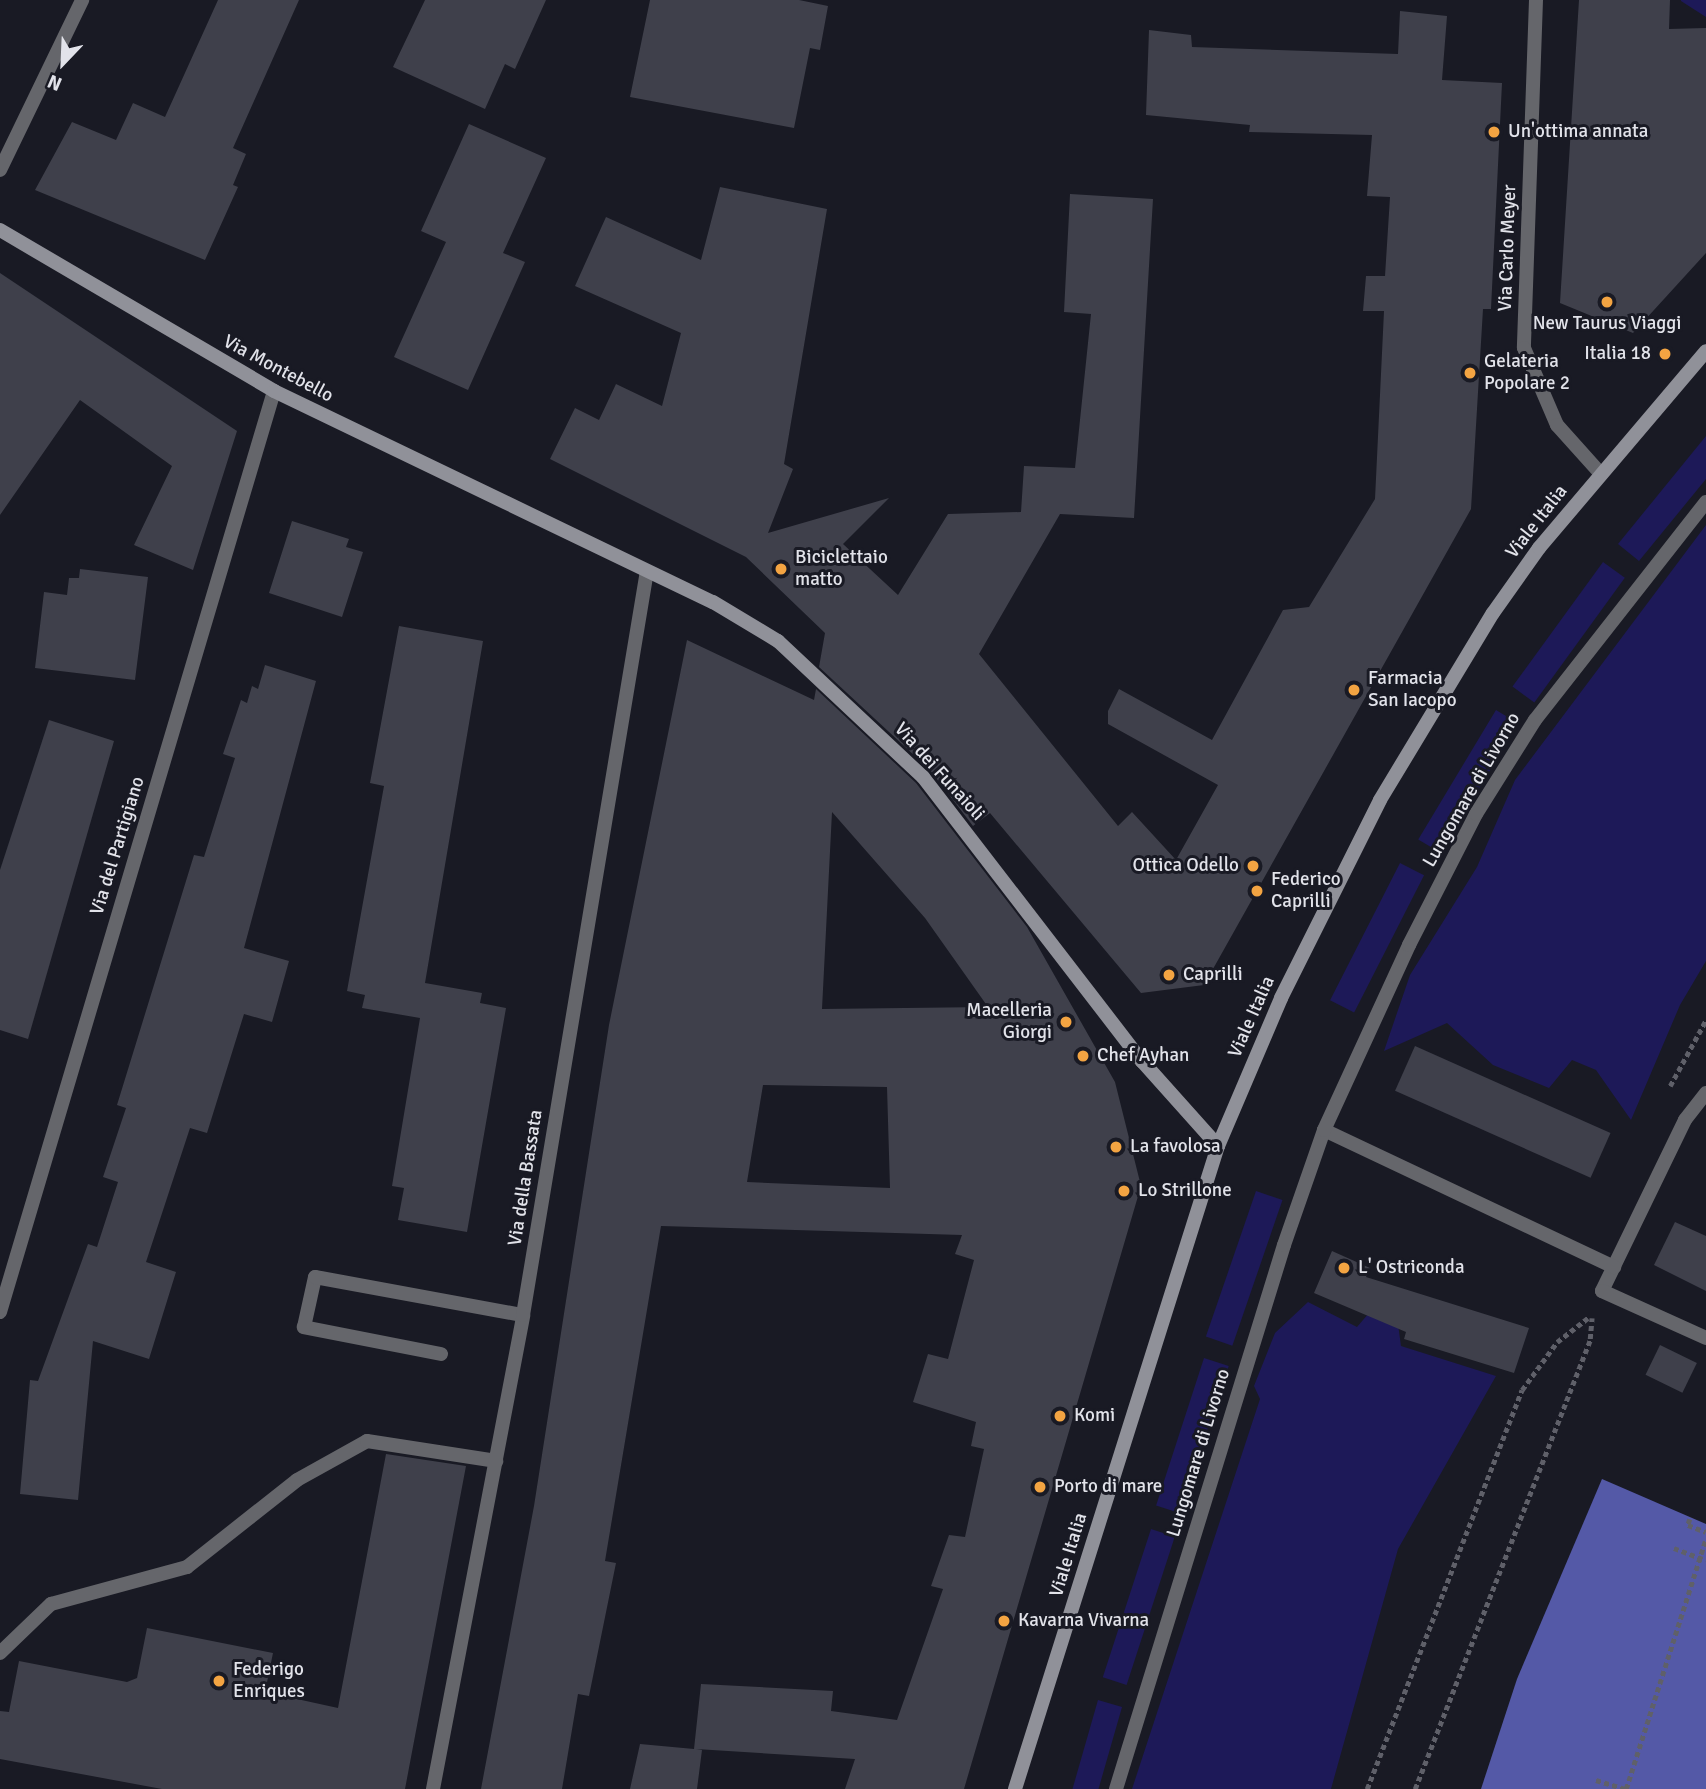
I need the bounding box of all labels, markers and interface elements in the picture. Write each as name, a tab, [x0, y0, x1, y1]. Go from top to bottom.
north arrow	[28, 28, 98, 98]
text: N	[44, 69, 66, 96]
place label: Un'ottima annata	[1508, 121, 1648, 143]
marker: Un'ottima annata	[1486, 124, 1502, 140]
street label: Via Carlo Meyer	[1494, 184, 1522, 312]
marker: New Taurus Viaggi	[1599, 294, 1615, 310]
place label: New Taurus Viaggi	[1533, 313, 1681, 335]
street label: Via Montebello	[219, 330, 337, 408]
place label: Italia 18	[1584, 343, 1651, 365]
marker: Italia 18	[1657, 346, 1673, 362]
place label: Gelateria Popolare 2	[1484, 351, 1570, 395]
marker: Gelateria Popolare 2	[1462, 365, 1478, 381]
street label: Viale Italia	[1501, 481, 1573, 563]
place label: Biciclettaio matto	[795, 547, 888, 591]
marker: Biciclettaio matto	[773, 561, 789, 577]
place label: Farmacia San Iacopo	[1368, 668, 1457, 712]
marker: Farmacia San Iacopo	[1346, 682, 1362, 698]
street label: Lungomare di Livorno	[1418, 709, 1526, 871]
street label: Via dei Funaioli	[889, 718, 989, 826]
street label: Via del Partigiano	[86, 774, 150, 918]
place label: Ottica Odello	[1132, 855, 1239, 877]
marker: Ottica Odello	[1245, 858, 1261, 874]
place label: Federico Caprilli	[1271, 869, 1341, 913]
marker: Federico Caprilli	[1249, 883, 1265, 899]
place label: Caprilli	[1183, 964, 1243, 986]
marker: Caprilli	[1161, 967, 1177, 983]
street label: Viale Italia	[1224, 973, 1280, 1061]
place label: Macelleria Giorgi	[966, 1000, 1052, 1044]
marker: Macelleria Giorgi	[1058, 1014, 1074, 1030]
place label: Chef Ayhan	[1097, 1045, 1189, 1067]
marker: Chef Ayhan	[1075, 1048, 1091, 1064]
street label: Via della Bassata	[504, 1108, 548, 1248]
place label: La favolosa	[1130, 1136, 1221, 1158]
marker: La favolosa	[1108, 1139, 1124, 1155]
place label: Lo Strillone	[1138, 1180, 1232, 1202]
marker: Lo Strillone	[1116, 1183, 1132, 1199]
place label: L' Ostriconda	[1358, 1257, 1465, 1279]
marker: L' Ostriconda	[1336, 1260, 1352, 1276]
street label: Lungomare di Livorno	[1163, 1366, 1235, 1540]
place label: Komi	[1074, 1405, 1115, 1427]
marker: Komi	[1052, 1408, 1068, 1424]
place label: Porto di mare	[1054, 1476, 1162, 1498]
marker: Porto di mare	[1032, 1479, 1048, 1495]
street label: Viale Italia	[1045, 1510, 1093, 1600]
place label: Kavarna Vivarna	[1018, 1610, 1149, 1632]
marker: Kavarna Vivarna	[996, 1613, 1012, 1629]
place label: Federigo Enriques	[233, 1659, 305, 1703]
marker: Federigo Enriques	[211, 1673, 227, 1689]

